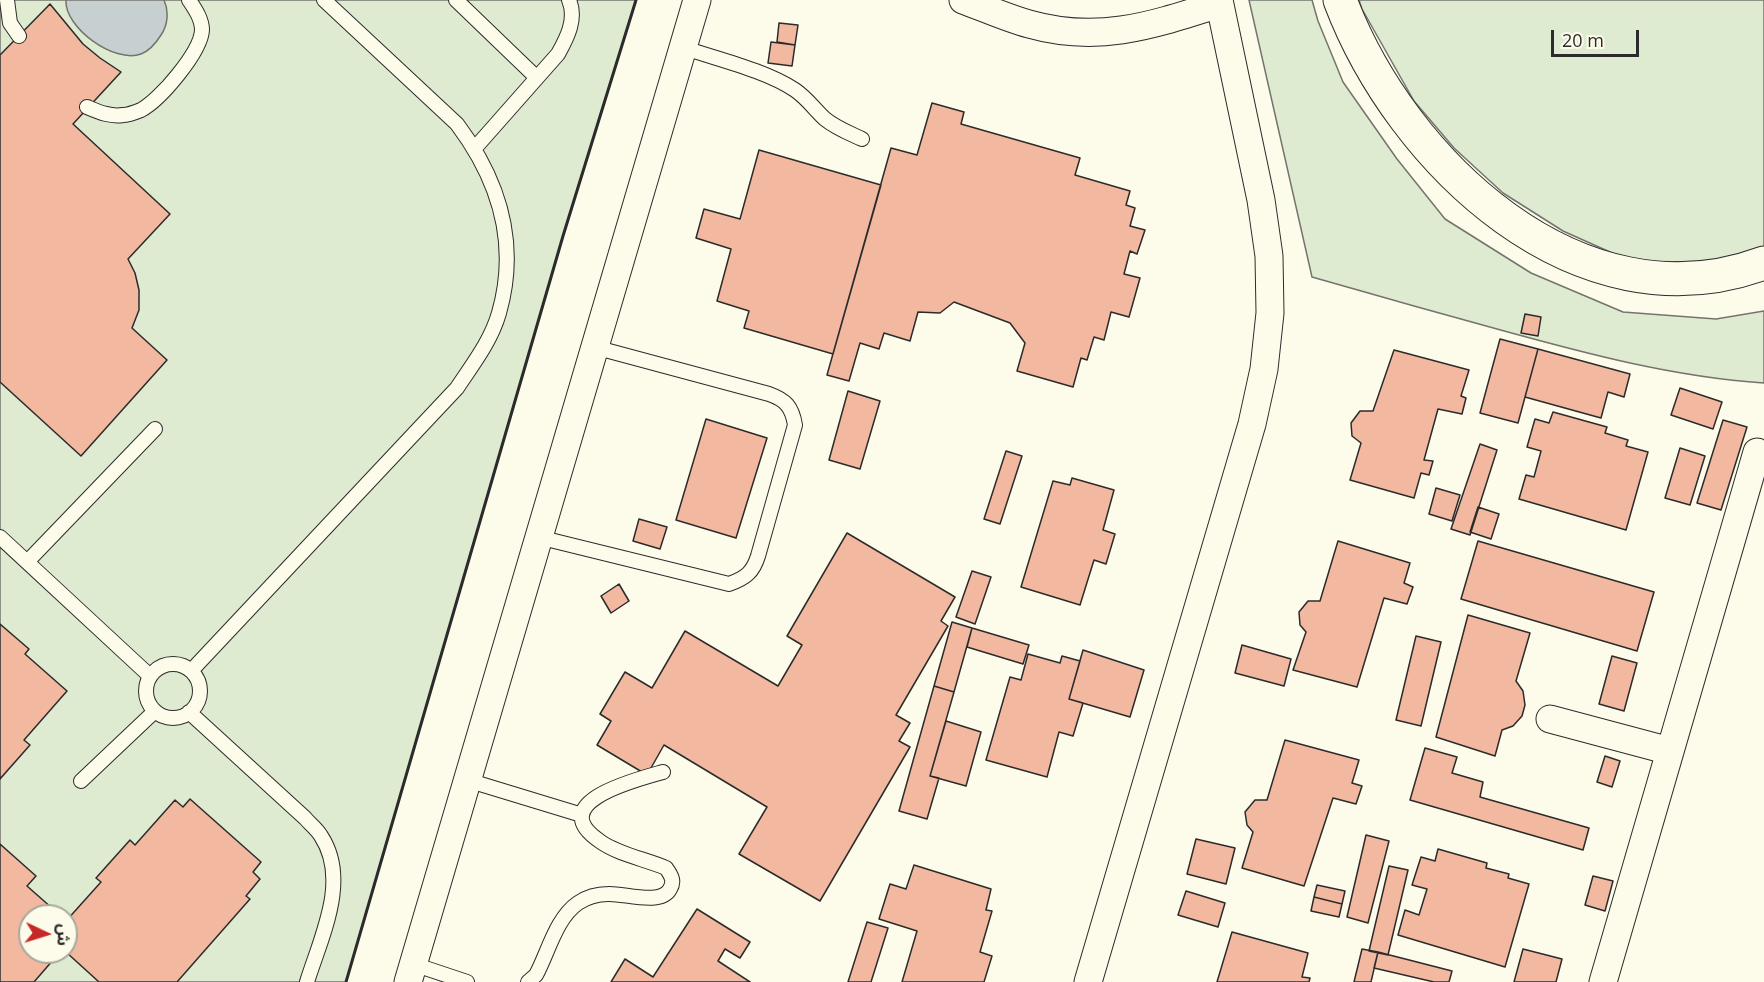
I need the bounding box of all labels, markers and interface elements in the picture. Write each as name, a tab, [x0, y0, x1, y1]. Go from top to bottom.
scale bar	[1554, 18, 1642, 56]
text: 20 m	[1562, 28, 1604, 52]
north arrow	[18, 904, 78, 964]
text: ش	[52, 923, 76, 947]

